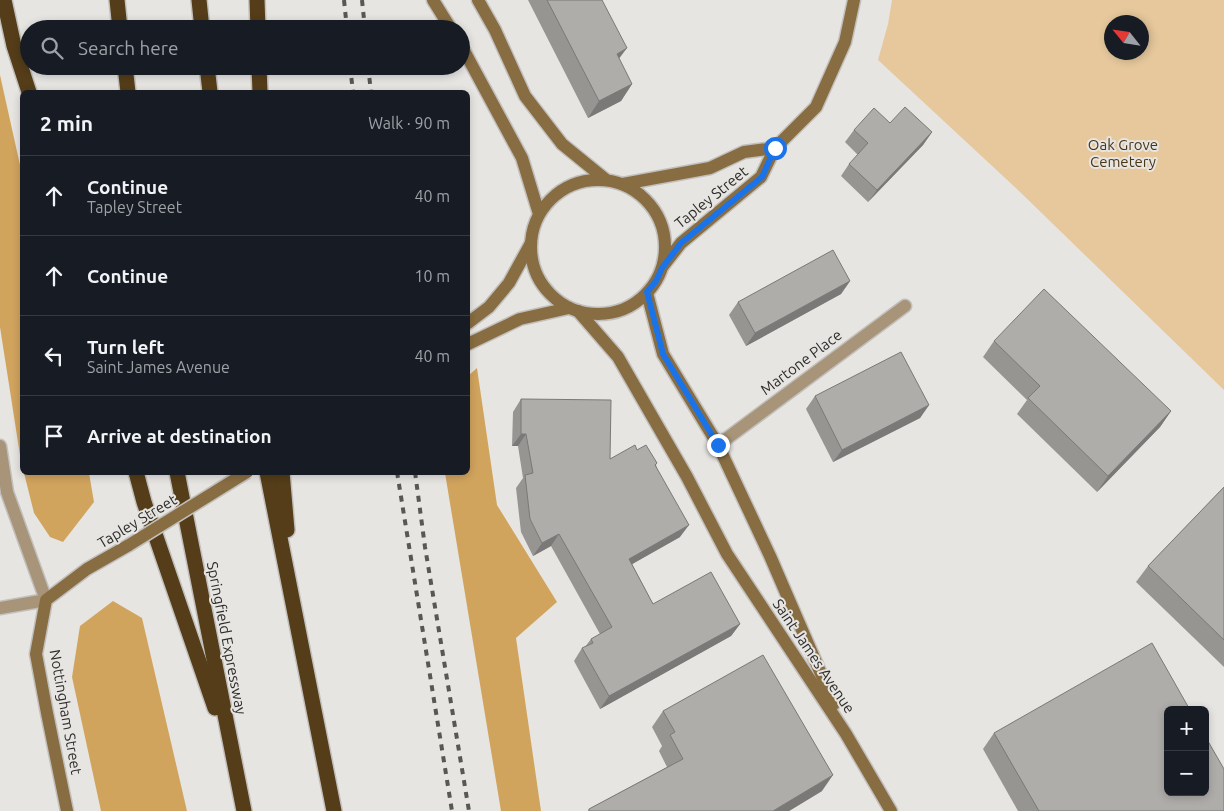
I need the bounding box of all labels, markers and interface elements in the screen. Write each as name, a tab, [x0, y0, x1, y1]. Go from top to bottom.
north arrow	[1104, 15, 1149, 60]
search box	[20, 20, 470, 75]
icon: search	[38, 34, 66, 62]
text: Search here	[78, 37, 178, 59]
text: 2 min	[40, 111, 93, 135]
text: Walk · 90 m	[368, 114, 450, 132]
park label: Oak Grove Cemetery	[1088, 136, 1158, 170]
route start	[764, 137, 787, 160]
street label: Tapley Street	[671, 162, 751, 232]
text: Continue	[87, 176, 168, 198]
icon: ahead	[40, 182, 68, 210]
text: 40 m	[414, 187, 450, 205]
text: Tapley Street	[87, 198, 182, 216]
icon: ahead	[40, 262, 68, 290]
text: Continue	[87, 265, 168, 287]
text: 10 m	[414, 267, 450, 285]
street label: Martone Place	[757, 326, 845, 398]
text: Turn left	[87, 336, 165, 358]
icon: left	[40, 342, 68, 370]
text: 40 m	[414, 347, 450, 365]
text: Saint James Avenue	[87, 358, 230, 376]
icon: arrive	[40, 422, 68, 450]
text: Arrive at destination	[87, 425, 272, 447]
route end	[707, 434, 730, 457]
street label: Tapley Street	[94, 491, 180, 551]
street label: Springfield Expressway	[204, 560, 250, 716]
street label: Saint James Avenue	[770, 596, 858, 716]
street label: Nottingham Street	[47, 648, 85, 776]
map controls	[1164, 706, 1209, 796]
button: +	[1164, 706, 1209, 751]
button: −	[1164, 751, 1209, 796]

